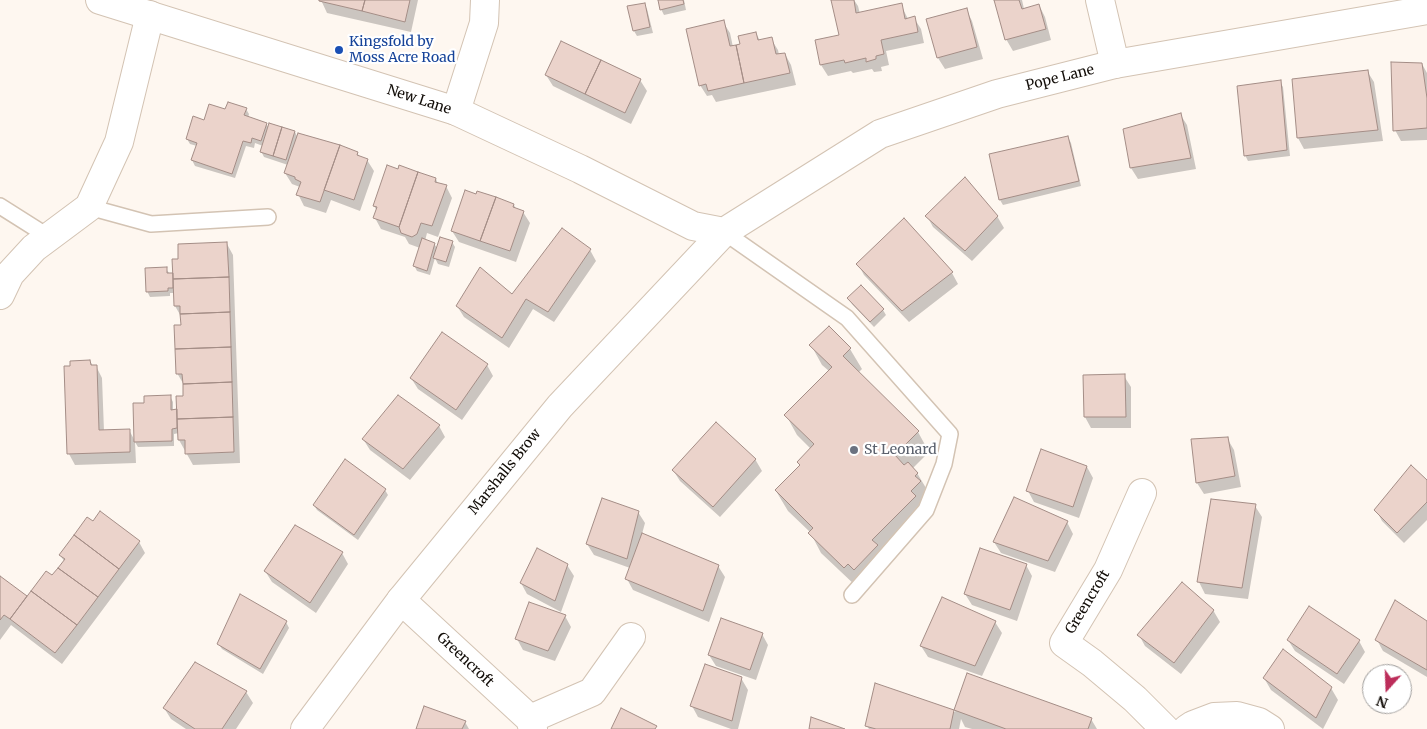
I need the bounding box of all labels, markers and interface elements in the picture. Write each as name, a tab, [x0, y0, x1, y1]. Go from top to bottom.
place label: Kingsfold by Moss Acre Road	[349, 34, 455, 66]
marker: Kingsfold by Moss Acre Road	[333, 44, 345, 56]
street label: Pope Lane	[1024, 61, 1096, 95]
street label: New Lane	[385, 82, 453, 118]
street label: Marshalls Brow	[465, 426, 545, 518]
place label: St Leonard	[864, 442, 937, 458]
marker: St Leonard	[848, 444, 860, 456]
street label: Greencroft	[1062, 567, 1114, 637]
street label: Greencroft	[433, 629, 497, 691]
north arrow	[1362, 664, 1412, 714]
text: N	[1374, 692, 1390, 713]

